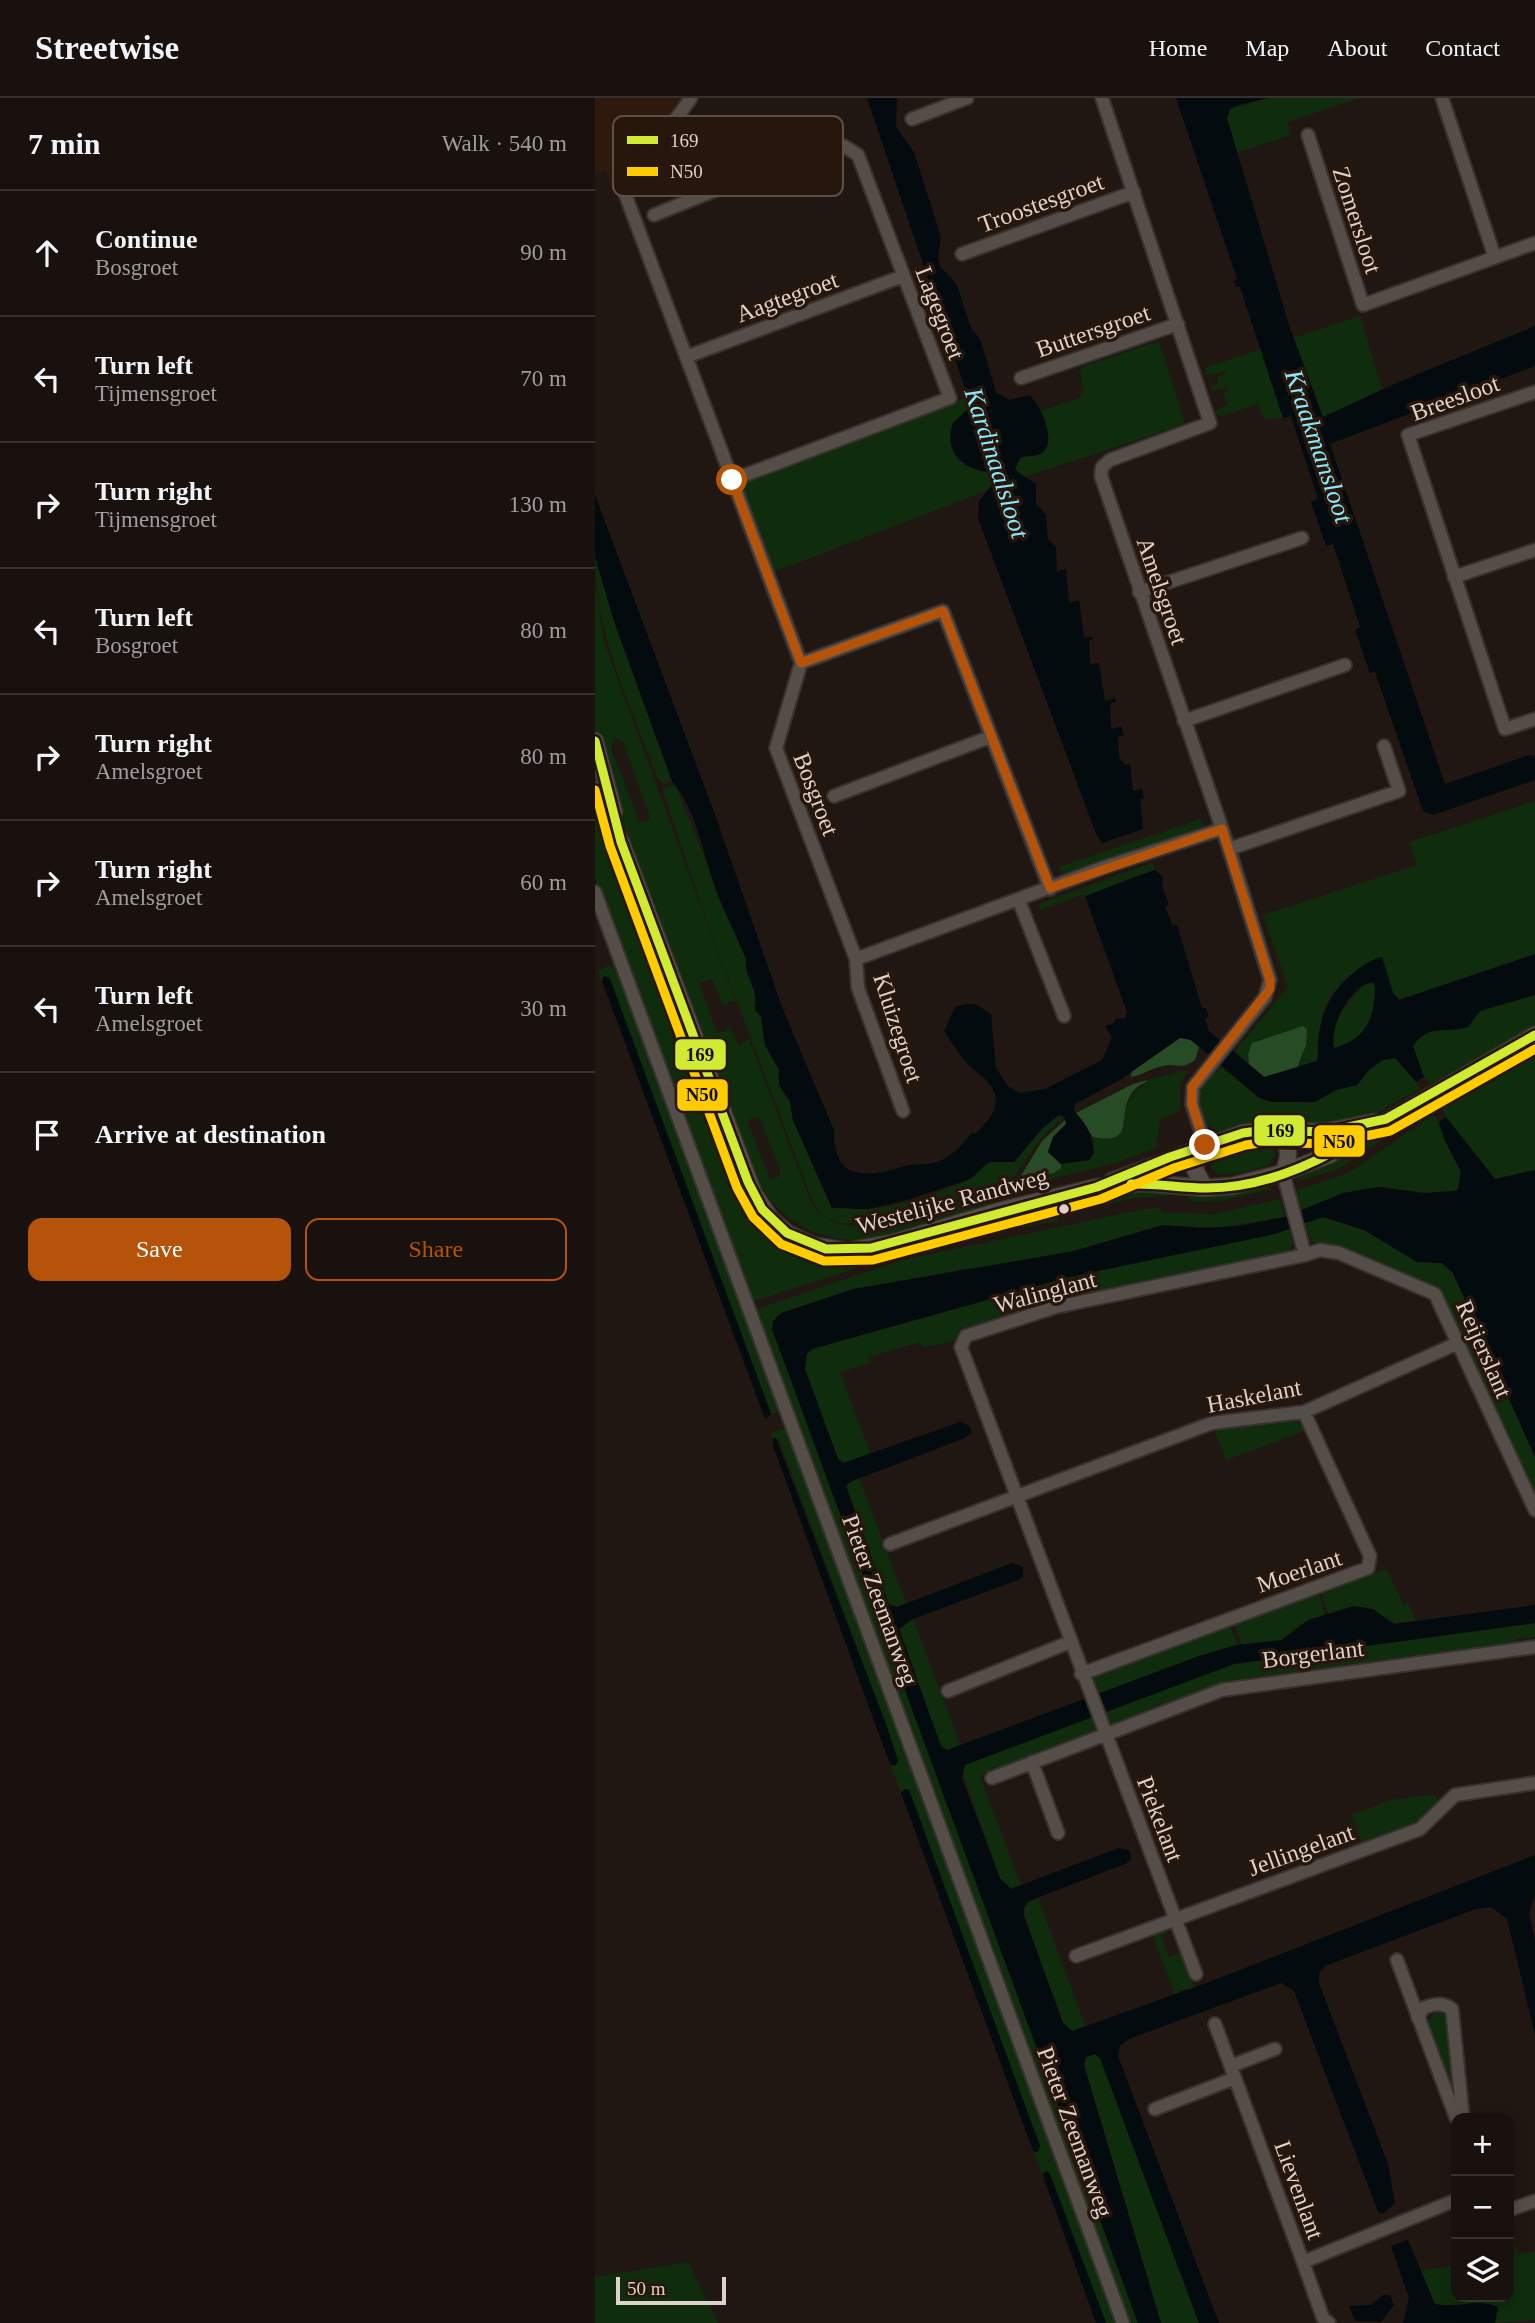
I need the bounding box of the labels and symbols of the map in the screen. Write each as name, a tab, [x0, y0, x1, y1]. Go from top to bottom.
legend	[613, 116, 843, 196]
text: 169	[670, 130, 699, 151]
text: N50	[670, 161, 703, 182]
street label: Zomersloot	[1328, 163, 1387, 277]
street label: Troostesgroet	[975, 168, 1107, 238]
street label: Lagegroet	[910, 263, 970, 363]
street label: Aagtegroet	[732, 266, 842, 327]
street label: Buttersgroet	[1033, 299, 1154, 363]
water label: Kraakmansloot	[1278, 365, 1359, 527]
street label: Breesloot	[1407, 370, 1503, 426]
water label: Kardinaalsloot	[958, 383, 1035, 543]
route start	[716, 464, 747, 495]
street label: Amelsgroet	[1131, 534, 1193, 648]
street label: Bosgroet	[788, 749, 844, 839]
street label: Kluizegroet	[868, 970, 928, 1086]
line badge: 169	[674, 1038, 727, 1071]
text: 169	[686, 1044, 714, 1065]
line badge: N50	[676, 1078, 729, 1112]
text: N50	[686, 1084, 718, 1105]
line badge: 169	[1253, 1114, 1306, 1147]
text: 169	[1266, 1120, 1294, 1141]
line badge: N50	[1313, 1124, 1366, 1158]
route end	[1189, 1129, 1220, 1160]
text: N50	[1323, 1131, 1355, 1152]
street label: Westelijke Randweg	[853, 1163, 1051, 1239]
unlabelled marker	[1057, 1202, 1071, 1216]
street label: Walinglant	[991, 1266, 1099, 1318]
street label: Reijerslant	[1451, 1296, 1517, 1402]
street label: Haskelant	[1204, 1374, 1304, 1418]
street label: Pieter Zeemanweg	[837, 1511, 923, 1689]
street label: Moerlant	[1253, 1544, 1345, 1598]
street label: Borgerlant	[1261, 1635, 1366, 1673]
street label: Piekelant	[1132, 1773, 1188, 1866]
street label: Jellingelant	[1245, 1819, 1358, 1881]
street label: Pieter Zeemanweg	[1032, 2043, 1118, 2221]
street label: Lievenlant	[1269, 2137, 1329, 2243]
scale bar	[616, 2274, 726, 2306]

